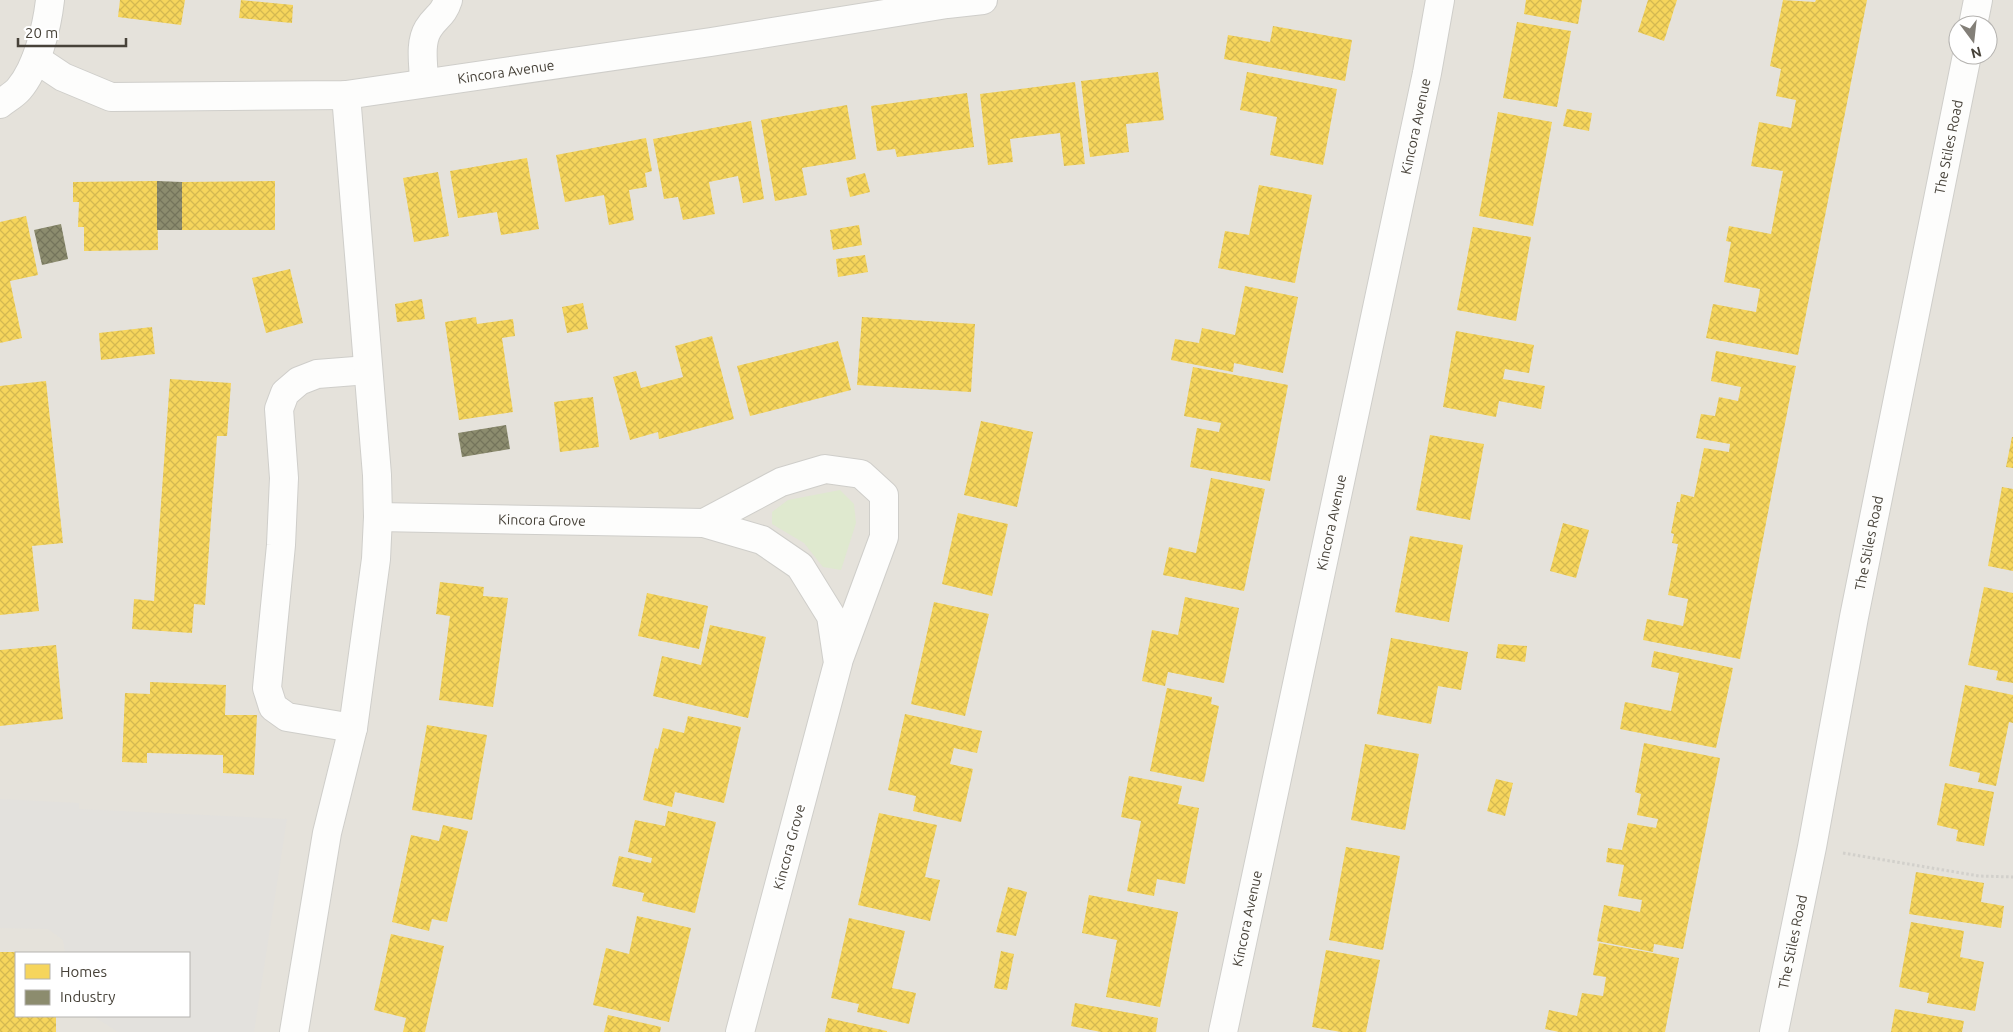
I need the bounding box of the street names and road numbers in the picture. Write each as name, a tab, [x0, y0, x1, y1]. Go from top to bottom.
street label: Kincora Avenue	[456, 57, 555, 87]
street label: Kincora Avenue	[1398, 77, 1434, 176]
street label: The Stiles Road	[1931, 98, 1966, 196]
street label: Kincora Avenue	[1313, 473, 1349, 572]
street label: The Stiles Road	[1852, 494, 1886, 592]
street label: Kincora Grove	[498, 511, 586, 529]
street label: Kincora Grove	[770, 803, 808, 891]
street label: Kincora Avenue	[1229, 869, 1265, 968]
street label: The Stiles Road	[1775, 893, 1810, 991]

